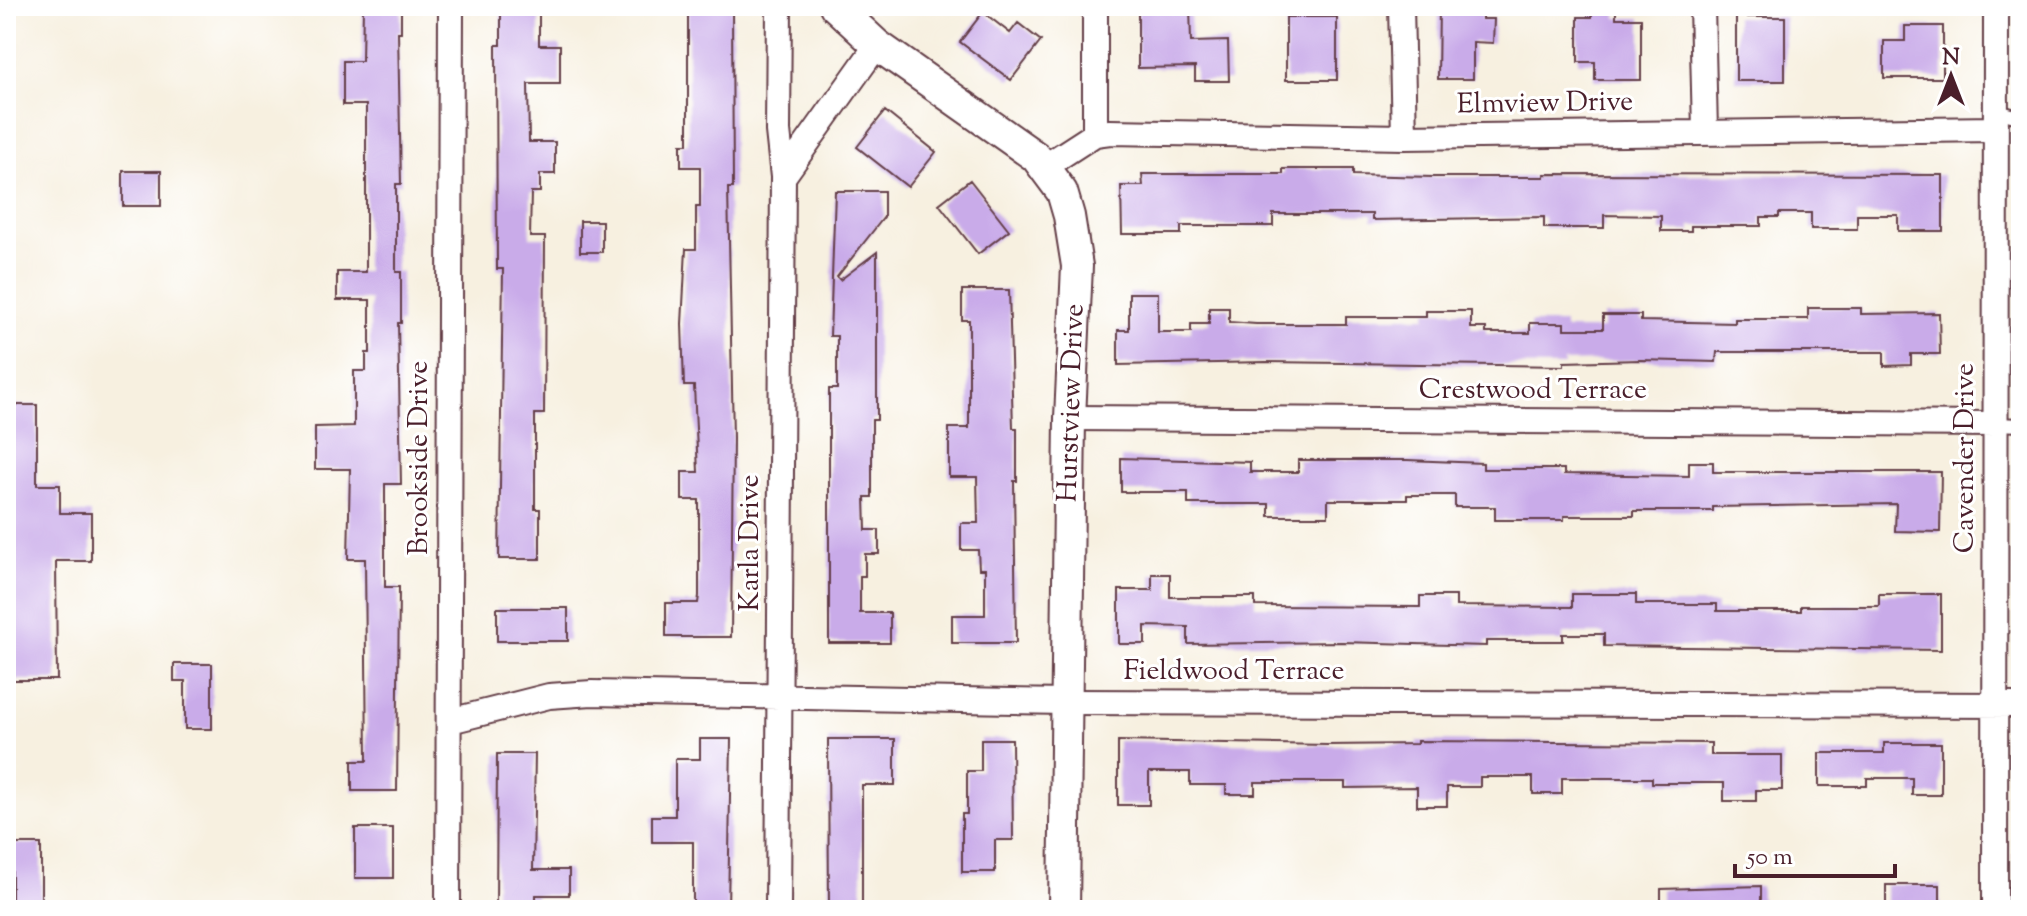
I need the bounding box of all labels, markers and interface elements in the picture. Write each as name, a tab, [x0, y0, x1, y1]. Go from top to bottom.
north arrow	[1911, 36, 1991, 116]
text: N	[1942, 43, 1960, 75]
street label: Elmview Drive	[1456, 82, 1634, 126]
street label: Hurstview Drive	[1049, 303, 1095, 503]
street label: Brookside Drive	[400, 361, 440, 555]
street label: Cavender Drive	[1946, 363, 1986, 553]
street label: Crestwood Terrace	[1419, 371, 1647, 411]
street label: Karla Drive	[731, 474, 771, 612]
street label: Fieldwood Terrace	[1124, 652, 1344, 692]
scale bar	[1735, 828, 1895, 878]
text: 50 m	[1745, 841, 1793, 875]

